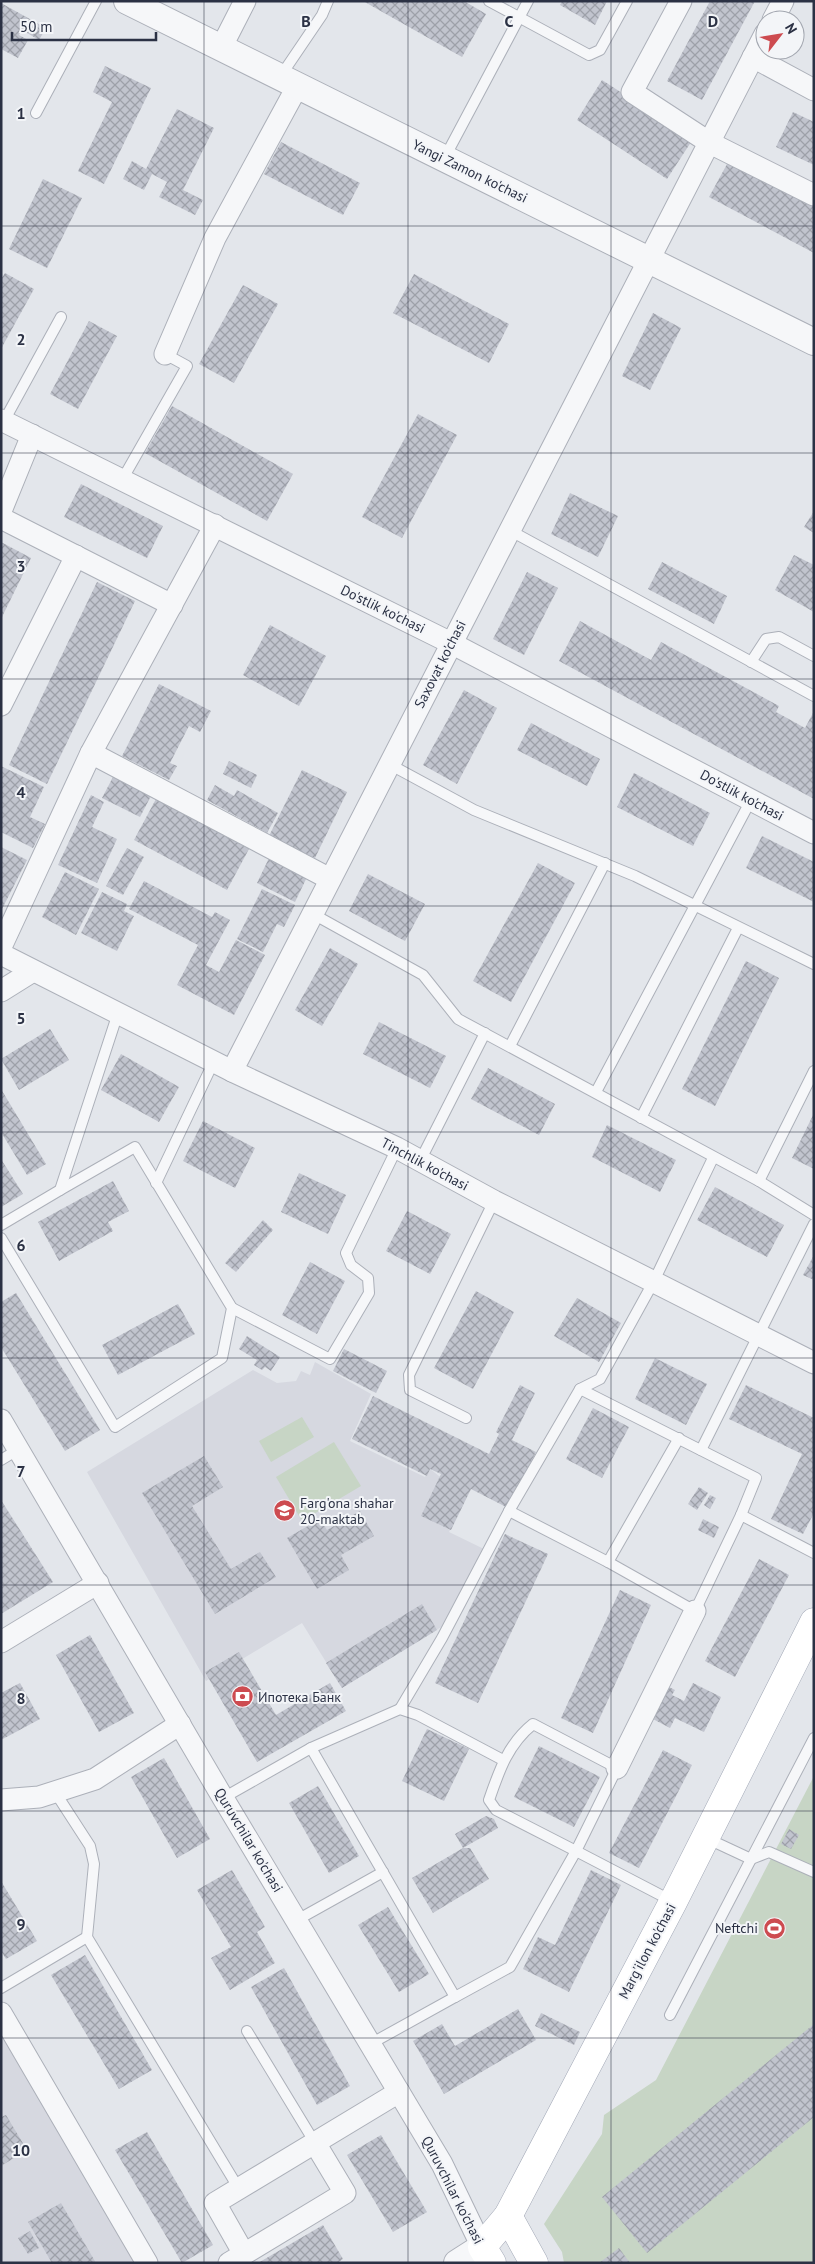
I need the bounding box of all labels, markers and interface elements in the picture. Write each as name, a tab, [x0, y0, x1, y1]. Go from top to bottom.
scale bar	[12, 10, 156, 42]
north arrow	[755, 10, 805, 60]
text: B	[301, 11, 311, 31]
text: C	[505, 11, 514, 31]
text: D	[708, 11, 718, 31]
text: 50 m	[20, 17, 53, 36]
text: N	[781, 20, 801, 37]
text: 1	[16, 103, 26, 123]
street label: Yangi Zamon ko'chasi	[409, 135, 531, 207]
text: 2	[16, 329, 26, 349]
text: 3	[16, 556, 26, 576]
street label: Do'stlik ko'chasi	[338, 581, 428, 637]
street label: Saxovat ko'chasi	[410, 617, 470, 711]
street label: Do'stlik ko'chasi	[697, 765, 787, 825]
text: 4	[16, 782, 26, 802]
text: 5	[16, 1008, 26, 1028]
street label: Tinchlik ko'chasi	[378, 1133, 472, 1195]
text: 6	[16, 1235, 26, 1255]
text: 7	[16, 1461, 26, 1481]
place label: Farg'ona shahar 20-maktab	[300, 1494, 394, 1528]
school or university icon: Farg'ona shahar 20-maktab	[272, 1499, 296, 1523]
bank icon: Ипотека Банк	[230, 1685, 254, 1709]
text: 8	[16, 1688, 26, 1708]
place label: Ипотека Банк	[258, 1688, 341, 1706]
street label: Quruvchilar ko'chasi	[211, 1784, 287, 1896]
street label: Marg'ilon ko'chasi	[614, 1900, 680, 2002]
text: 9	[16, 1914, 26, 1934]
sports icon: Neftchi	[762, 1916, 786, 1940]
place label: Neftchi	[715, 1919, 758, 1937]
street label: Quruvchilar ko'chasi	[418, 2133, 488, 2247]
text: 10	[12, 2140, 30, 2160]

